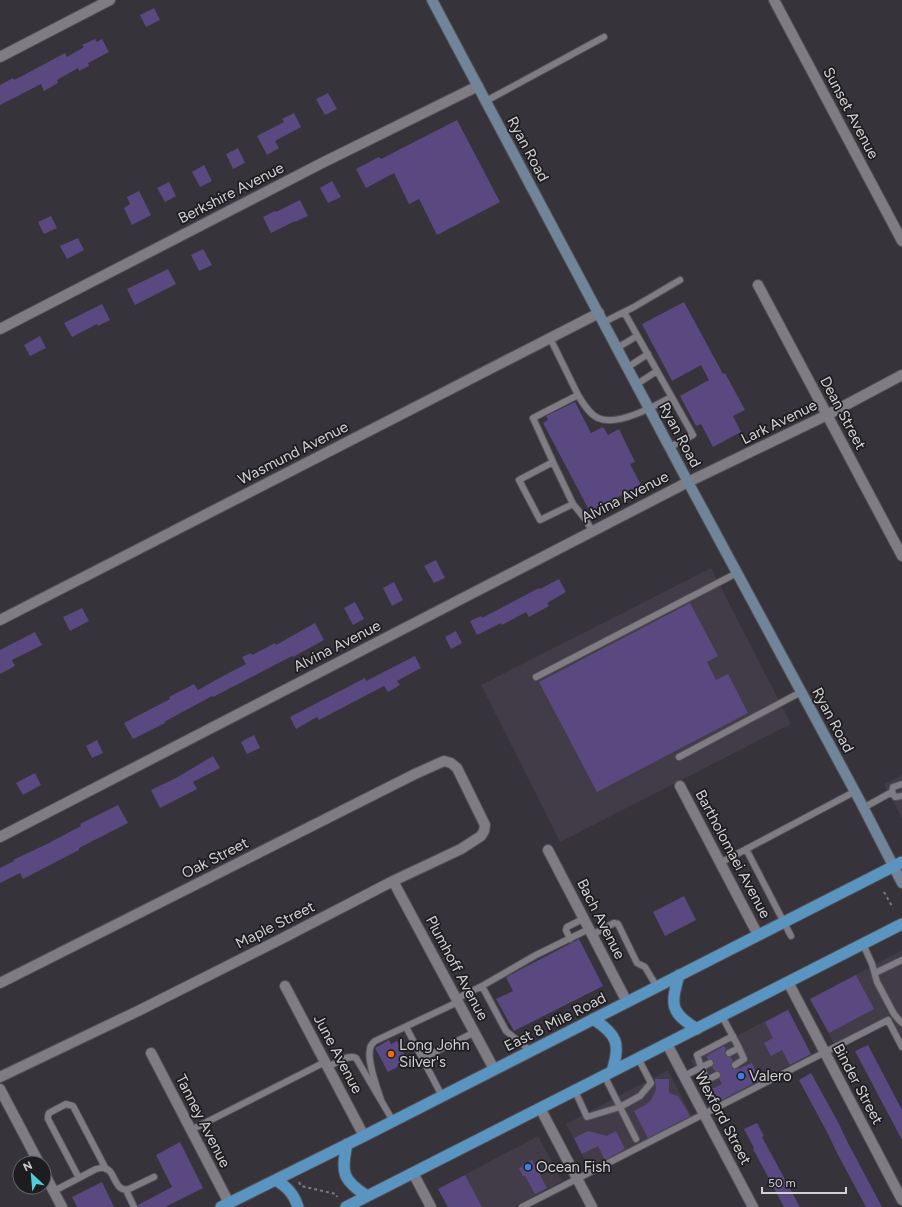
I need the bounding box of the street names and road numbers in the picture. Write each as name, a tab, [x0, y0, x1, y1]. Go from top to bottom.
street label: Sunset Avenue	[819, 64, 883, 162]
street label: Ryan Road	[503, 113, 553, 185]
street label: Berkshire Avenue	[175, 159, 287, 227]
street label: Dean Street	[816, 373, 870, 453]
street label: Lark Avenue	[738, 396, 820, 448]
street label: Ryan Road	[655, 399, 705, 471]
street label: Wasmund Avenue	[235, 417, 351, 489]
street label: Alvina Avenue	[579, 467, 671, 527]
street label: Alvina Avenue	[291, 616, 383, 676]
street label: Ryan Road	[808, 684, 858, 756]
street label: Bartholomaei Avenue	[691, 787, 775, 921]
street label: Oak Street	[179, 833, 252, 882]
street label: Bach Avenue	[573, 876, 629, 962]
street label: Maple Street	[232, 897, 318, 953]
street label: Plumhoff Avenue	[422, 913, 492, 1023]
street label: East 8 Mile Road	[501, 989, 609, 1055]
street label: June Avenue	[310, 1011, 366, 1097]
street label: Binder Street	[829, 1041, 887, 1128]
street label: Wexford Street	[691, 1068, 755, 1168]
street label: Tanney Avenue	[172, 1071, 234, 1171]

